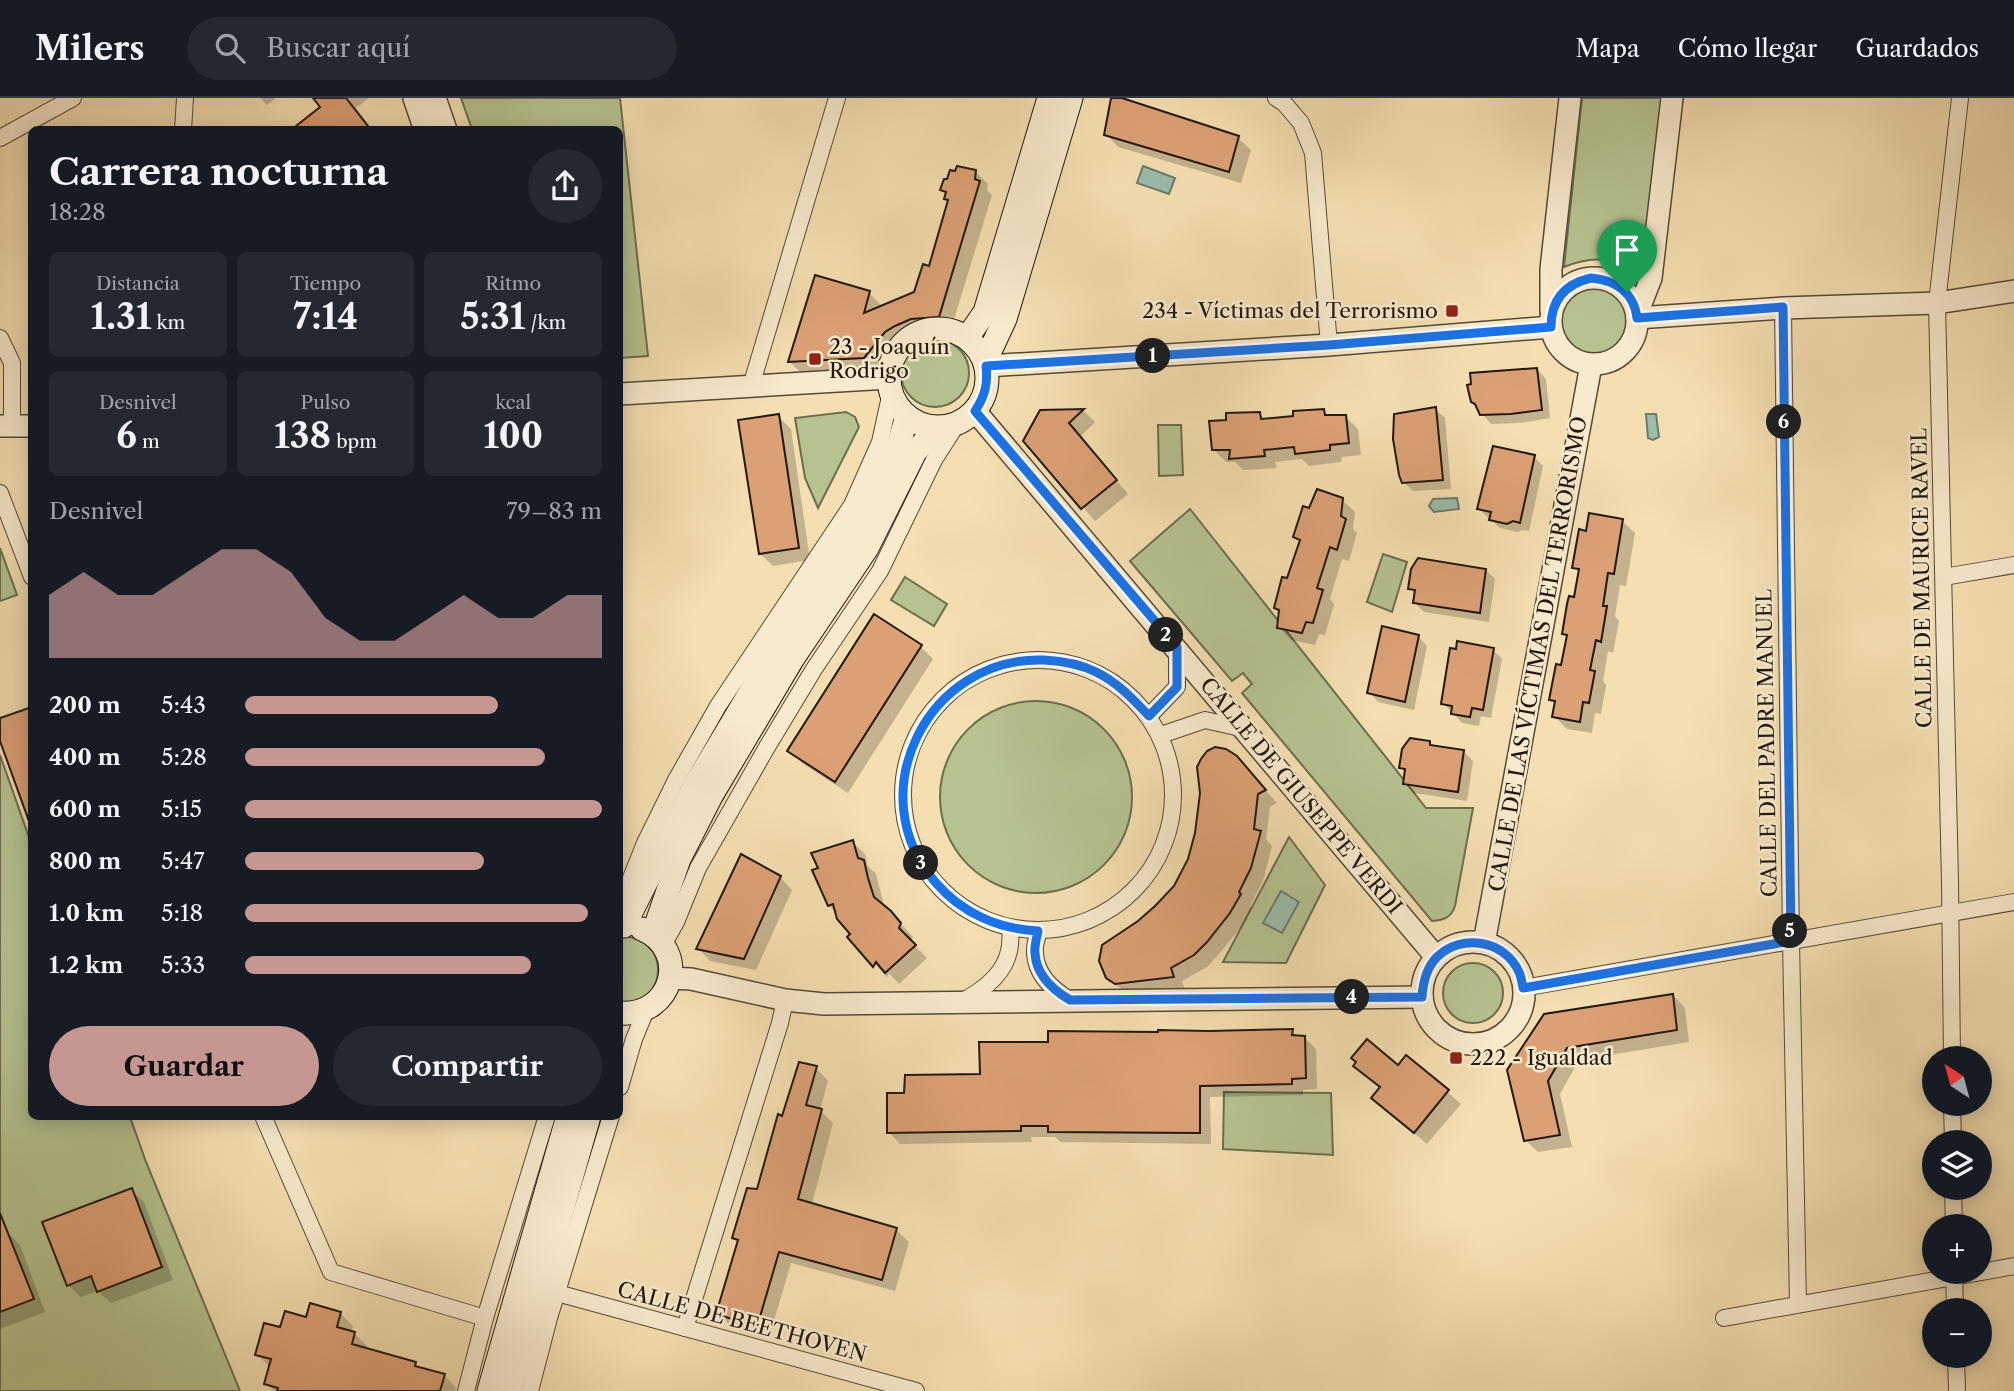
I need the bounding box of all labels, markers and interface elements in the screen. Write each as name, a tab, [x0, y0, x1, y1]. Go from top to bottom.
search box	[187, 17, 677, 80]
text: Milers	[35, 28, 145, 69]
icon: search	[211, 29, 249, 67]
text: Buscar aquí	[267, 32, 410, 64]
text: Mapa	[1575, 34, 1640, 63]
text: Cómo llegar	[1678, 34, 1817, 63]
text: Guardados	[1855, 34, 1979, 63]
text: Carrera nocturna	[49, 148, 389, 195]
button: share	[528, 149, 602, 223]
text: 18:28	[49, 198, 106, 226]
pin	[1597, 220, 1657, 292]
icon: arrive	[1608, 231, 1646, 269]
text: Distancia	[96, 272, 180, 295]
text: Tiempo	[290, 272, 361, 295]
text: Ritmo	[485, 272, 541, 295]
text: 1.31	[90, 295, 151, 338]
text: 7:14	[293, 295, 358, 338]
text: 5:31	[460, 295, 525, 338]
place label: 234 - Víctimas del Terrorismo	[1142, 298, 1438, 323]
marker: 234 - Víctimas del Terrorismo	[1444, 303, 1460, 319]
text: km	[151, 311, 185, 334]
text: /km	[525, 311, 566, 334]
place label: 23 - Joaquín Rodrigo	[829, 334, 950, 383]
pin: 1	[1136, 338, 1170, 374]
text: 1	[1148, 344, 1157, 367]
marker: 23 - Joaquín Rodrigo	[807, 351, 823, 367]
text: Desnivel	[99, 391, 177, 414]
text: Pulso	[301, 391, 350, 414]
text: kcal	[495, 391, 531, 414]
pin: 6	[1766, 404, 1802, 440]
text: 6	[1778, 410, 1789, 433]
text: 6	[116, 414, 137, 457]
text: 138	[274, 414, 331, 457]
text: 100	[483, 414, 543, 457]
street label: CALLE DE LAS VÍCTIMAS DEL TERRORISMO	[1483, 414, 1592, 894]
street label: CALLE DE MAURICE RAVEL	[1906, 427, 1937, 728]
text: m	[137, 430, 160, 453]
text: bpm	[331, 430, 377, 453]
text: Desnivel	[49, 497, 143, 525]
text: 79–83 m	[506, 497, 602, 525]
street label: CALLE DEL PADRE MANUEL	[1751, 588, 1782, 897]
pin: 2	[1148, 618, 1184, 652]
text: 2	[1160, 623, 1171, 646]
street label: CALLE DE GIUSEPPE VERDI	[1195, 672, 1408, 919]
text: 200 m	[49, 691, 121, 719]
text: 5:43	[161, 691, 206, 719]
text: 400 m	[49, 743, 121, 771]
text: 5:28	[161, 743, 207, 771]
text: 600 m	[49, 795, 121, 823]
text: 5:15	[161, 795, 202, 823]
pin: 3	[904, 846, 939, 880]
text: 800 m	[49, 847, 121, 875]
text: 5:47	[161, 847, 205, 875]
text: 3	[915, 851, 926, 874]
text: 1.0 km	[49, 899, 124, 927]
text: 5:18	[161, 899, 203, 927]
pin: 5	[1772, 914, 1808, 948]
text: 5	[1784, 919, 1795, 942]
text: 1.2 km	[49, 951, 123, 979]
text: 5:33	[161, 951, 205, 979]
pin: 4	[1334, 979, 1370, 1014]
text: 4	[1346, 985, 1357, 1008]
button: Guardar	[49, 1026, 319, 1106]
button: Compartir	[333, 1026, 602, 1106]
place label: 222 - Igualdad	[1470, 1045, 1613, 1070]
north arrow	[1922, 1046, 1992, 1116]
map controls	[1922, 1046, 1992, 1368]
marker: 222 - Igualdad	[1448, 1050, 1464, 1066]
button: layers	[1922, 1130, 1992, 1200]
button: +	[1922, 1214, 1992, 1284]
street label: CALLE DE BEETHOVEN	[615, 1276, 869, 1367]
button: −	[1922, 1298, 1992, 1368]

